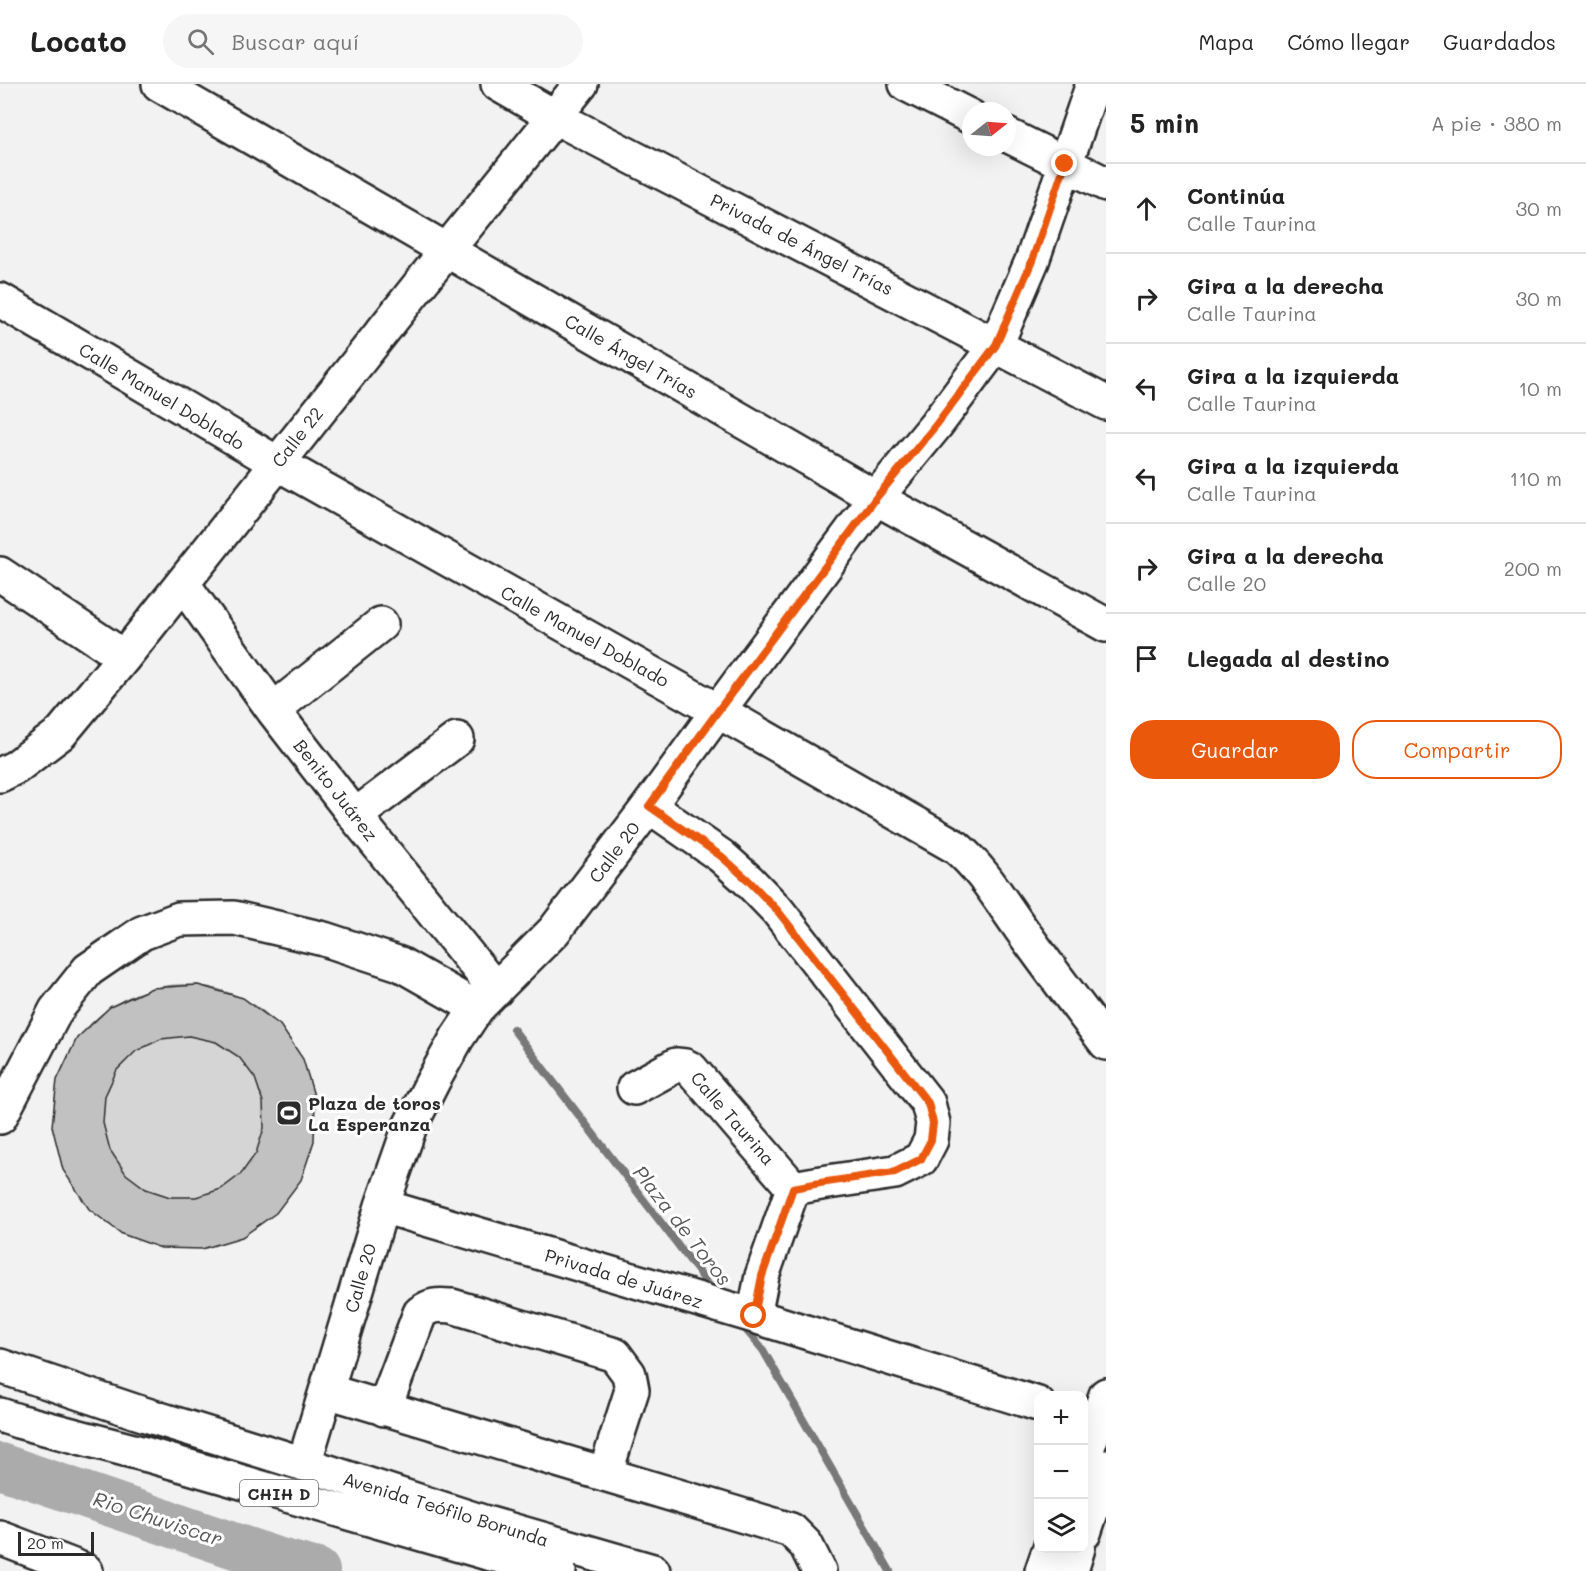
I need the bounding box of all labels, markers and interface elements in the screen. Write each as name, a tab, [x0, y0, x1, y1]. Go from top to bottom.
search box	[163, 14, 583, 68]
text: Locato	[30, 23, 127, 59]
icon: search	[184, 25, 217, 58]
text: Buscar aquí	[232, 27, 359, 56]
text: Mapa	[1198, 28, 1254, 55]
text: Cómo llegar	[1287, 28, 1410, 55]
text: Guardados	[1443, 28, 1556, 55]
north arrow	[962, 102, 1016, 156]
text: 5 min	[1130, 106, 1199, 140]
text: A pie · 380 m	[1431, 110, 1562, 136]
route end	[1051, 150, 1077, 176]
text: Continúa	[1187, 181, 1285, 210]
street label: Privada de Ángel Trías	[707, 187, 897, 301]
icon: ahead	[1130, 192, 1163, 225]
text: 30 m	[1516, 195, 1562, 221]
text: Calle Taurina	[1187, 210, 1317, 236]
text: Gira a la derecha	[1187, 271, 1384, 300]
icon: right	[1130, 282, 1163, 315]
text: 30 m	[1516, 285, 1562, 311]
text: Calle Taurina	[1187, 300, 1317, 326]
street label: Calle Ángel Trías	[560, 308, 702, 404]
street label: Calle Manuel Doblado	[75, 337, 250, 455]
text: Gira a la izquierda	[1187, 361, 1399, 390]
icon: left	[1130, 372, 1163, 405]
text: 10 m	[1518, 375, 1562, 401]
text: Calle Taurina	[1187, 390, 1317, 416]
street label: Calle 22	[266, 402, 328, 472]
text: Gira a la izquierda	[1187, 451, 1399, 480]
icon: left	[1130, 462, 1163, 495]
text: 110 m	[1509, 465, 1562, 491]
text: Calle Taurina	[1187, 480, 1317, 506]
text: Gira a la derecha	[1187, 541, 1384, 570]
icon: right	[1130, 552, 1163, 585]
text: 200 m	[1504, 555, 1562, 581]
text: Calle 20	[1187, 570, 1266, 596]
street label: Calle Manuel Doblado	[496, 580, 674, 692]
icon: arrive	[1130, 642, 1163, 675]
text: Llegada al destino	[1187, 644, 1389, 673]
button: Guardar	[1130, 720, 1340, 779]
button: Compartir	[1352, 720, 1562, 779]
street label: Benito Juárez	[289, 734, 383, 846]
street label: Calle 20	[583, 816, 645, 888]
street label: Calle Taurina	[686, 1066, 780, 1170]
place label: Plaza de toros La Esperanza	[308, 1091, 441, 1136]
sports icon: Plaza de toros La Esperanza	[274, 1098, 304, 1128]
water label: Plaza de Toros	[628, 1160, 738, 1290]
street label: Calle 20	[339, 1240, 381, 1316]
street label: Privada de Juárez	[542, 1243, 706, 1313]
route start	[740, 1302, 766, 1328]
map controls	[1034, 1391, 1088, 1553]
button: +	[1034, 1391, 1088, 1445]
button: −	[1034, 1445, 1088, 1499]
street label: Avenida Teófilo Borunda	[340, 1466, 552, 1552]
road number: CHIH D	[240, 1480, 318, 1506]
water label: Rio Chuviscar	[90, 1485, 226, 1551]
button: layers	[1034, 1499, 1088, 1553]
scale bar	[18, 1529, 94, 1556]
text: 20 m	[27, 1532, 64, 1553]

